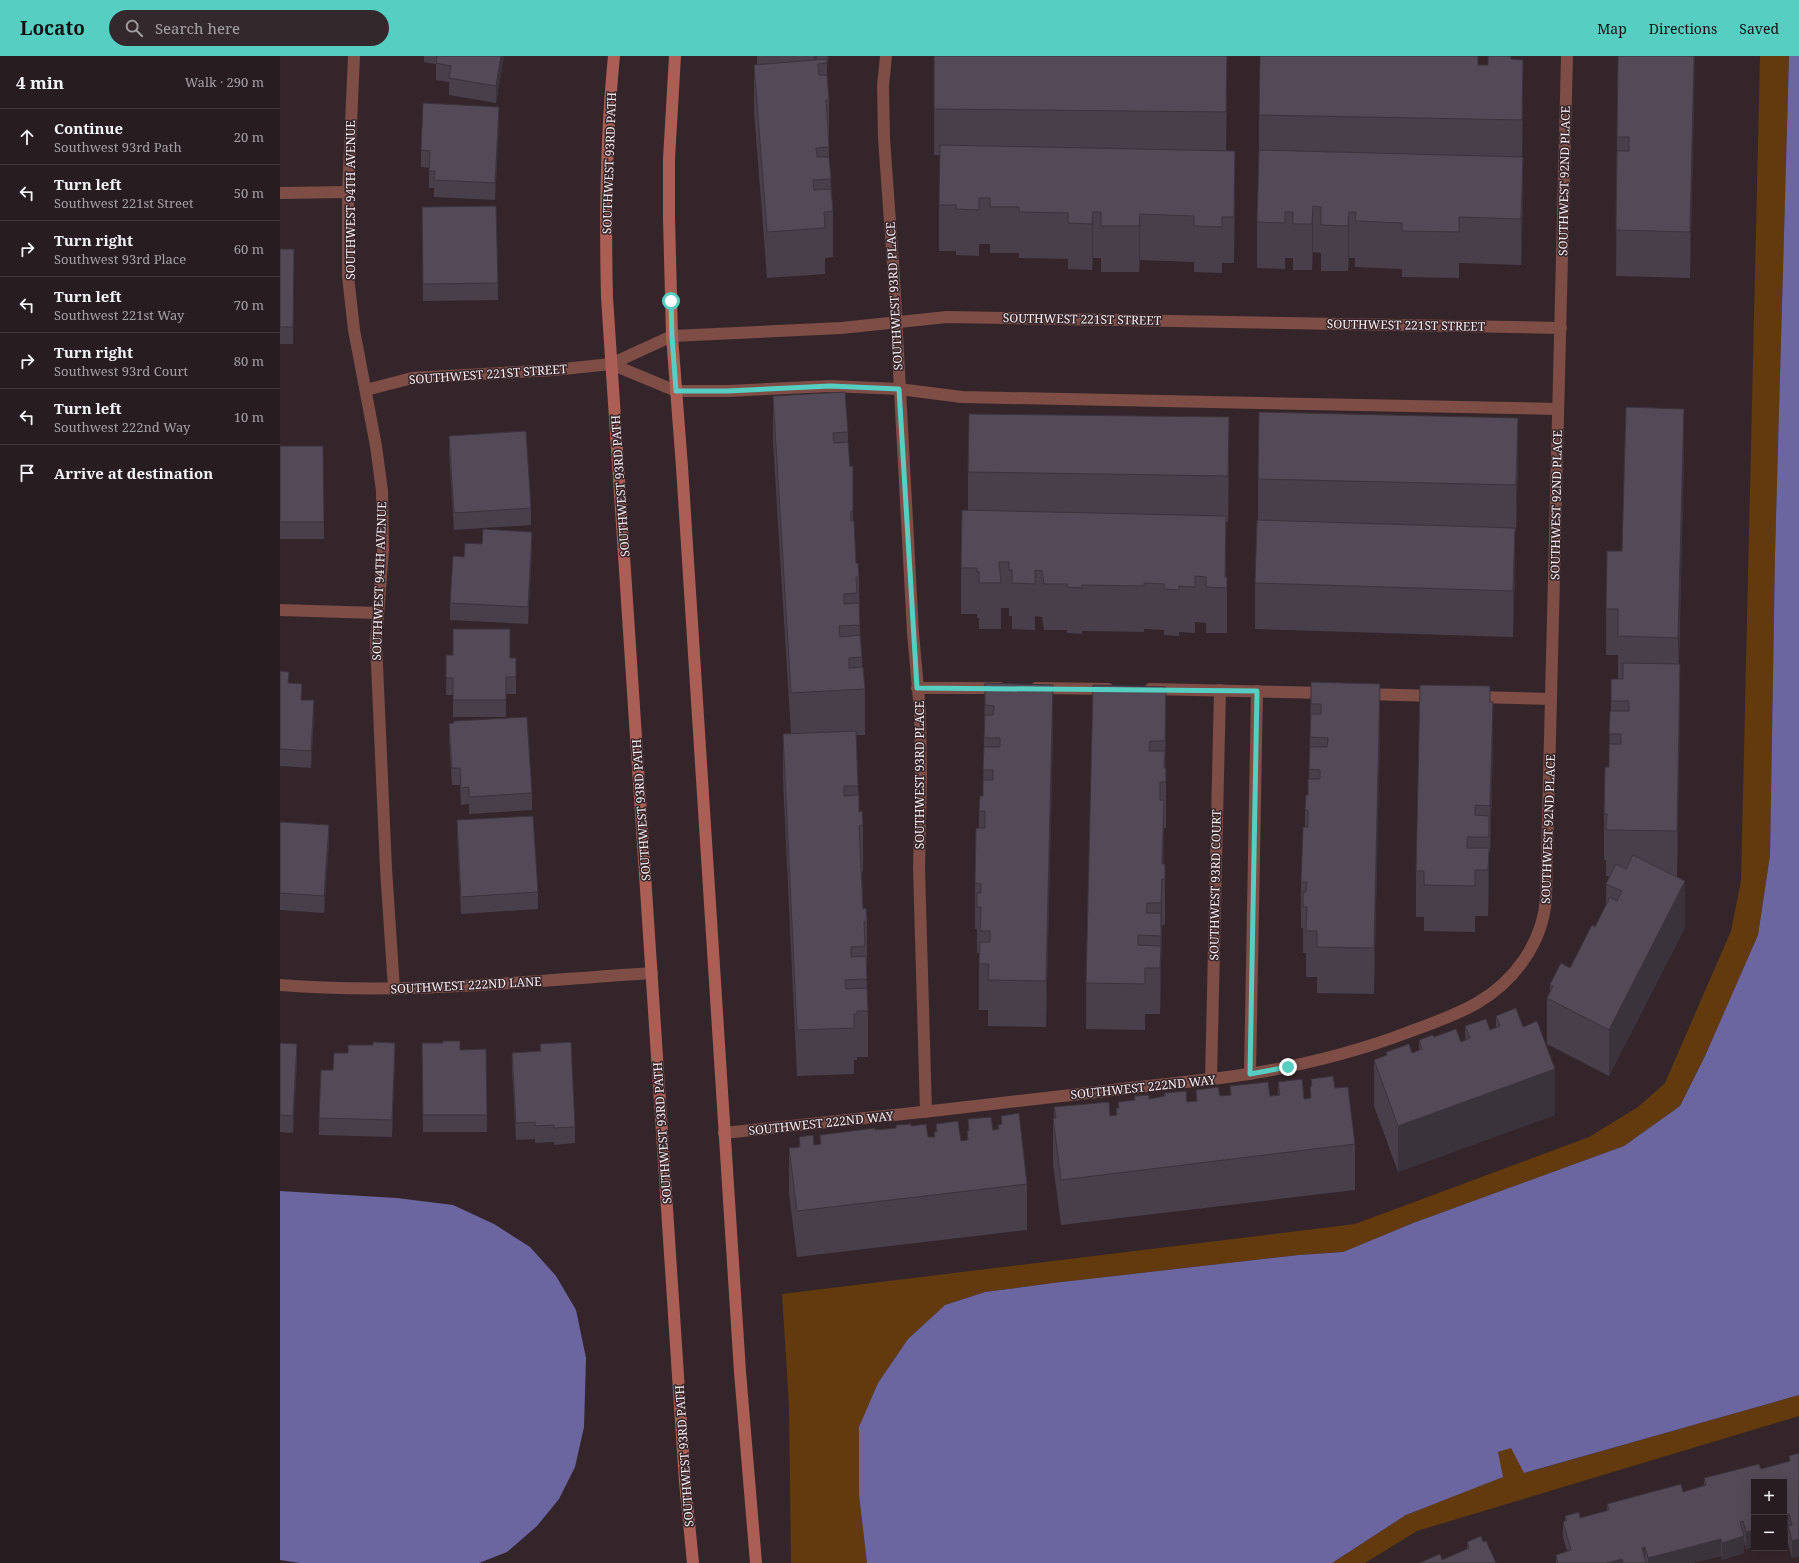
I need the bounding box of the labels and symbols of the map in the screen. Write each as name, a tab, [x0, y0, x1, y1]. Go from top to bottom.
street label: SOUTHWEST 93RD PATH	[598, 91, 620, 234]
street label: SOUTHWEST 92ND PLACE	[1554, 106, 1574, 256]
street label: SOUTHWEST 94TH AVENUE	[342, 120, 359, 280]
street label: SOUTHWEST 93RD PLACE	[882, 221, 906, 371]
route start	[662, 292, 680, 310]
street label: SOUTHWEST 221ST STREET	[1003, 309, 1162, 329]
street label: SOUTHWEST 221ST STREET	[1327, 315, 1486, 335]
street label: SOUTHWEST 221ST STREET	[408, 360, 568, 388]
street label: SOUTHWEST 93RD PATH	[607, 414, 633, 557]
street label: SOUTHWEST 92ND PLACE	[1546, 430, 1566, 580]
street label: SOUTHWEST 94TH AVENUE	[368, 501, 390, 661]
street label: SOUTHWEST 93RD PLACE	[911, 701, 928, 849]
street label: SOUTHWEST 93RD PATH	[628, 738, 654, 881]
street label: SOUTHWEST 92ND PLACE	[1537, 754, 1559, 904]
street label: SOUTHWEST 93RD COURT	[1205, 809, 1225, 960]
street label: SOUTHWEST 222ND LANE	[390, 973, 542, 997]
route end	[1279, 1058, 1297, 1076]
street label: SOUTHWEST 93RD PATH	[649, 1061, 675, 1204]
street label: SOUTHWEST 222ND WAY	[1070, 1071, 1217, 1103]
street label: SOUTHWEST 222ND WAY	[748, 1107, 895, 1139]
street label: SOUTHWEST 93RD PATH	[671, 1384, 697, 1527]

